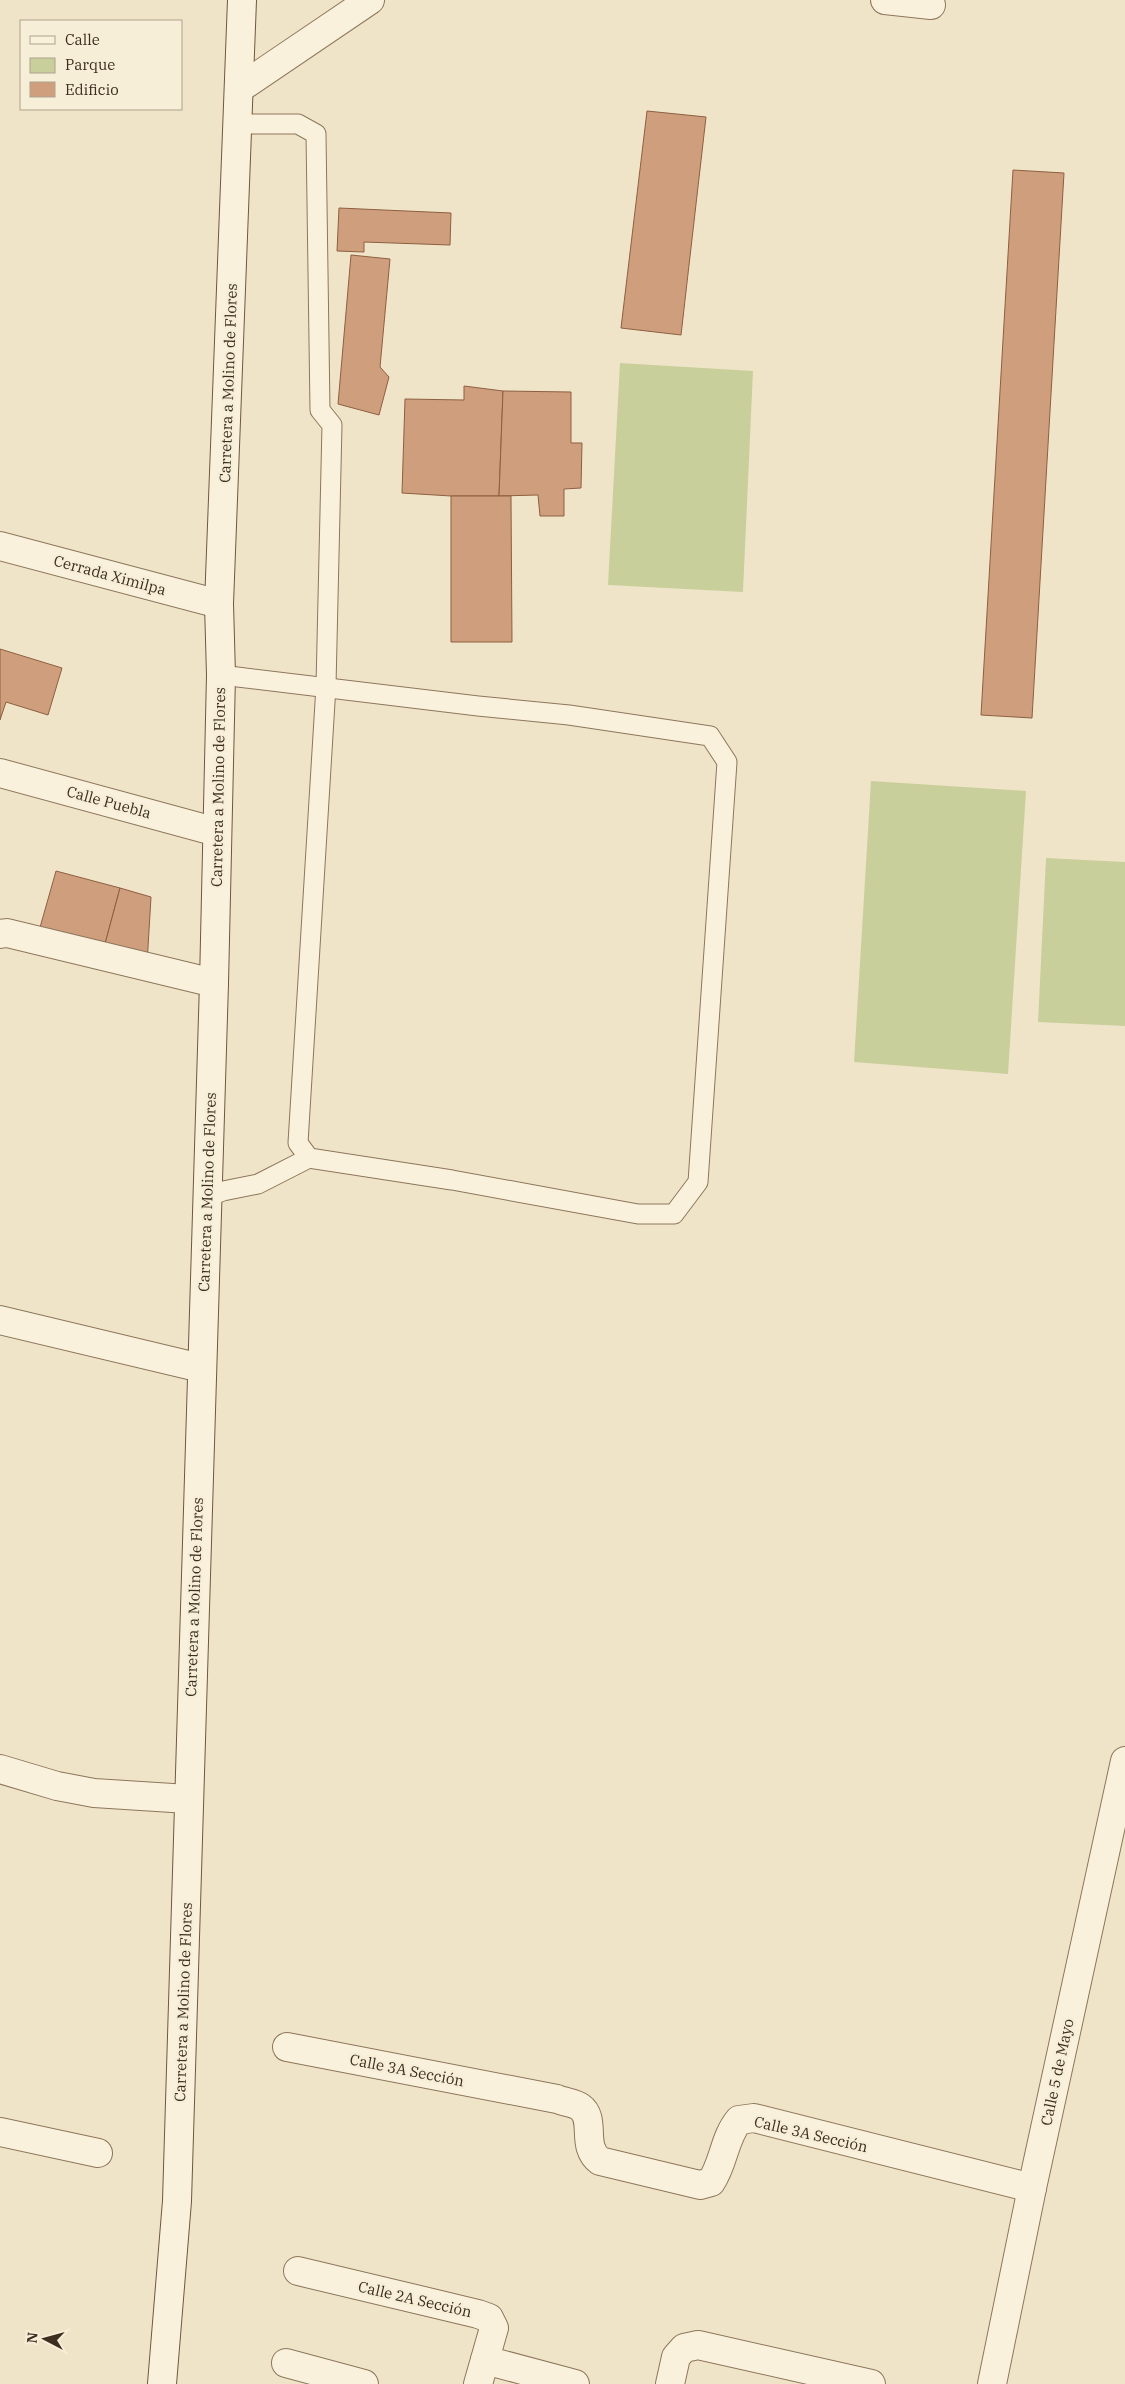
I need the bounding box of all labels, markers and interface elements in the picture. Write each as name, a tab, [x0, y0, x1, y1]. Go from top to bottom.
legend	[20, 20, 182, 110]
text: Calle	[65, 30, 100, 49]
text: Parque	[65, 55, 115, 74]
text: Edificio	[65, 80, 119, 99]
street label: Carretera a Molino de Flores	[215, 283, 241, 483]
street label: Cerrada Ximilpa	[52, 551, 168, 599]
street label: Carretera a Molino de Flores	[207, 687, 229, 887]
street label: Calle Puebla	[65, 782, 153, 822]
street label: Carretera a Molino de Flores	[194, 1092, 220, 1292]
street label: Carretera a Molino de Flores	[181, 1497, 207, 1697]
street label: Carretera a Molino de Flores	[170, 1902, 196, 2102]
street label: Calle 5 de Mayo	[1036, 2017, 1078, 2127]
street label: Calle 3A Sección	[348, 2050, 466, 2090]
street label: Calle 3A Sección	[752, 2112, 870, 2156]
street label: Calle 2A Sección	[356, 2277, 474, 2321]
north arrow	[20, 2314, 70, 2364]
text: N	[23, 2331, 42, 2344]

